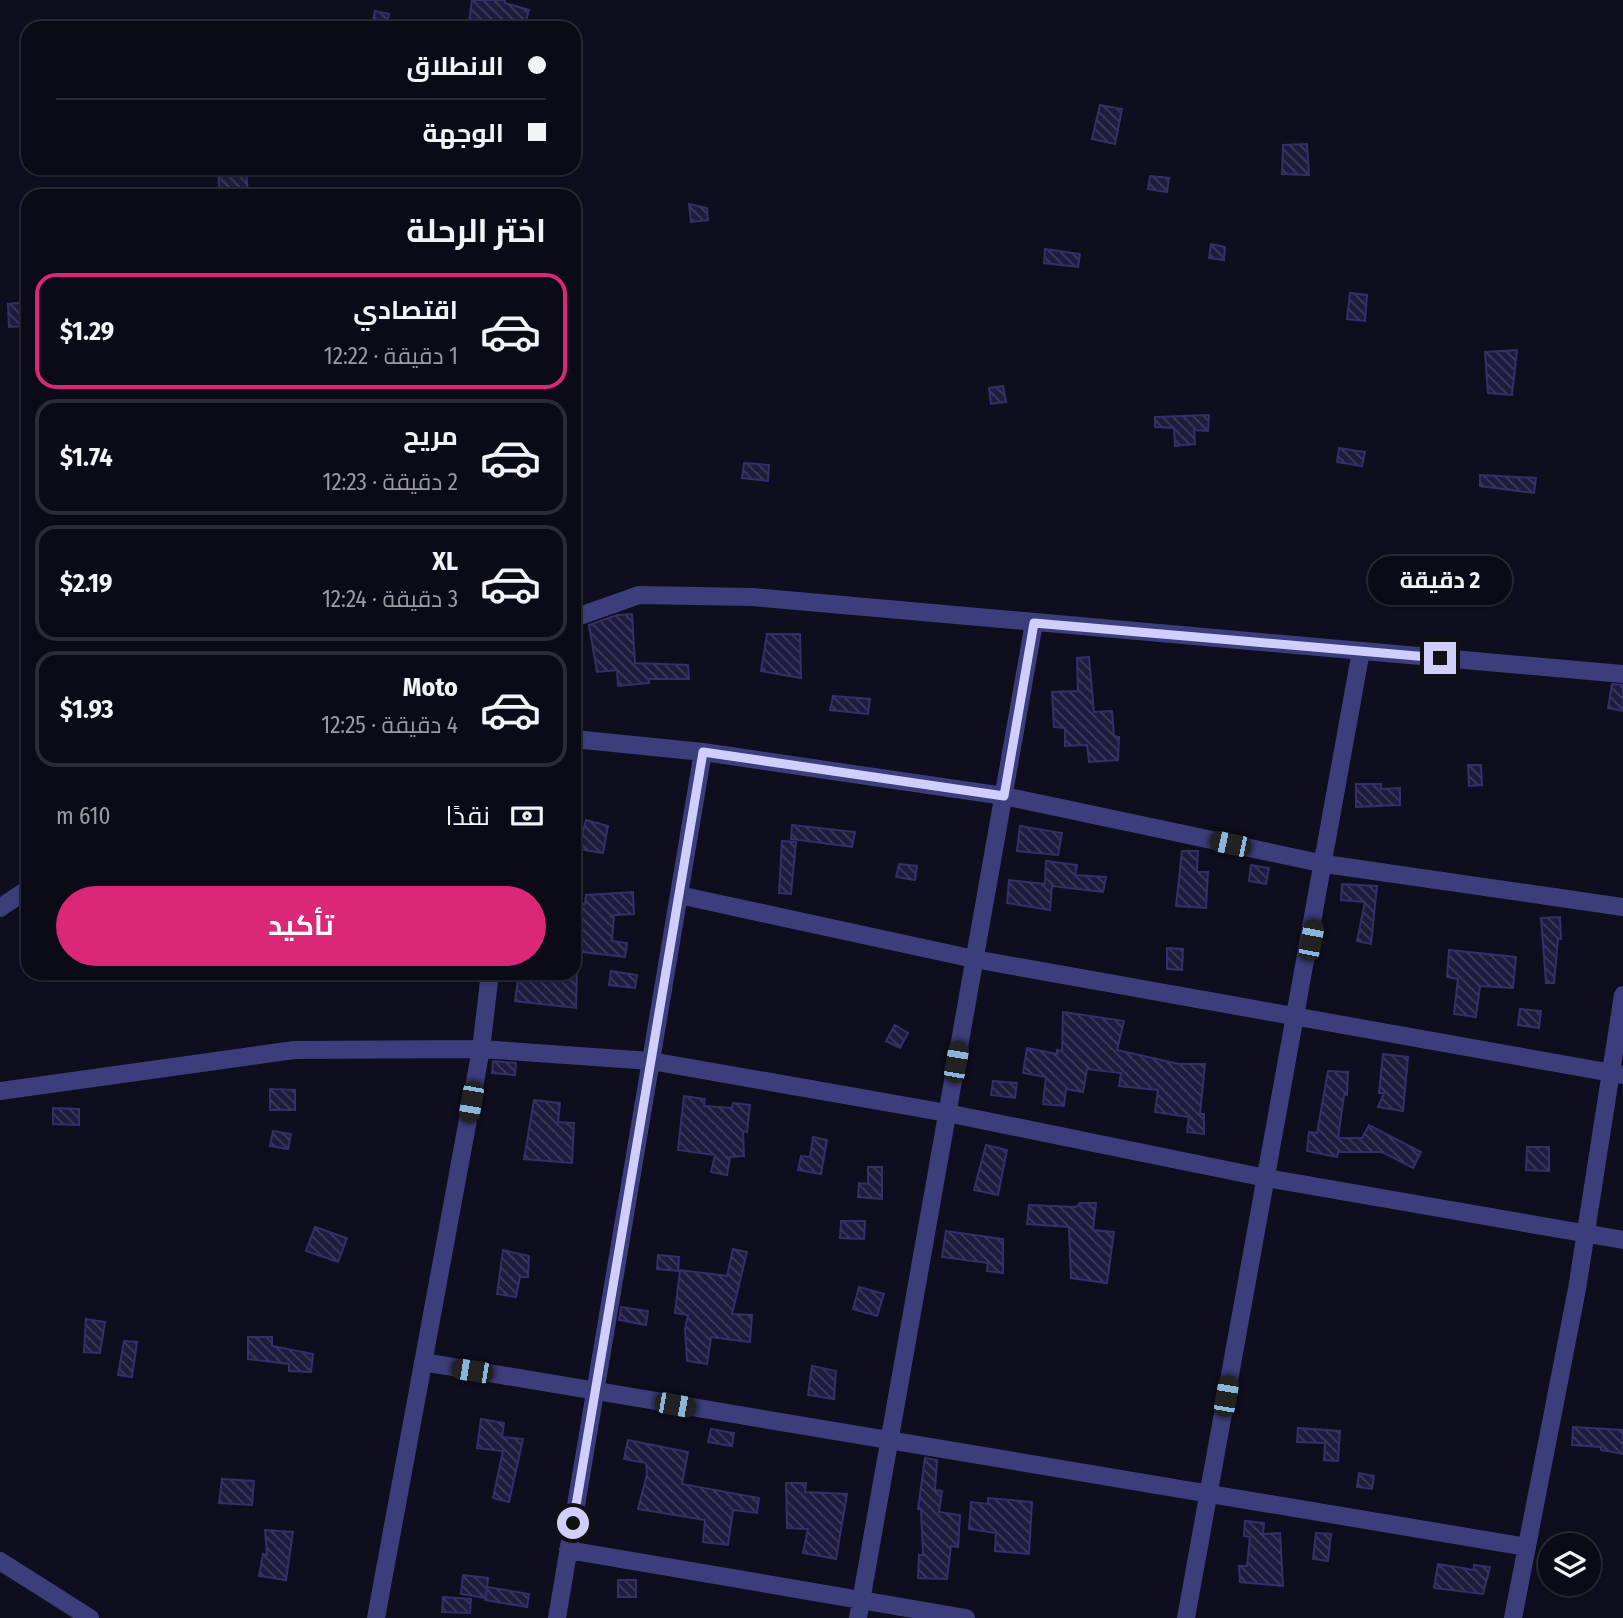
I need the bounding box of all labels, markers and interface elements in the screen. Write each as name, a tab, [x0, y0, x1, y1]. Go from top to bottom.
text: الانطلاق	[406, 51, 504, 82]
text: الوجهة	[423, 118, 504, 149]
text: اختر الرحلة	[406, 212, 546, 250]
text: اقتصادي	[353, 295, 458, 326]
icon: car	[479, 300, 542, 363]
text: $1.29	[60, 316, 114, 347]
text: 1 دقيقة · 12:22	[324, 342, 458, 370]
text: مريح	[403, 421, 458, 452]
icon: car	[479, 426, 542, 489]
text: $1.74	[60, 442, 113, 473]
text: 2 دقيقة · 12:23	[322, 468, 458, 496]
text: XL	[432, 546, 458, 577]
icon: car	[479, 552, 542, 615]
callout: 2 دقيقة	[1368, 556, 1512, 606]
text: 2 دقيقة	[1400, 566, 1480, 594]
text: $2.19	[60, 568, 113, 599]
text: 3 دقيقة · 12:24	[322, 585, 458, 613]
route end	[1424, 642, 1456, 674]
text: Moto	[403, 672, 458, 703]
icon: car	[479, 678, 542, 741]
text: $1.93	[60, 694, 114, 725]
text: 4 دقيقة · 12:25	[321, 711, 458, 739]
icon: cash	[508, 797, 546, 835]
text: نقدًا	[446, 801, 490, 832]
text: 610 m	[56, 802, 110, 830]
car	[1208, 829, 1253, 859]
button: تأكيد	[56, 886, 546, 966]
car	[1297, 917, 1326, 963]
car	[943, 1039, 970, 1085]
car	[458, 1079, 485, 1125]
car	[450, 1357, 495, 1385]
car	[1213, 1373, 1240, 1419]
car	[653, 1391, 698, 1419]
route start	[557, 1507, 589, 1539]
map controls	[1538, 1533, 1601, 1596]
button: layers	[1538, 1533, 1601, 1596]

